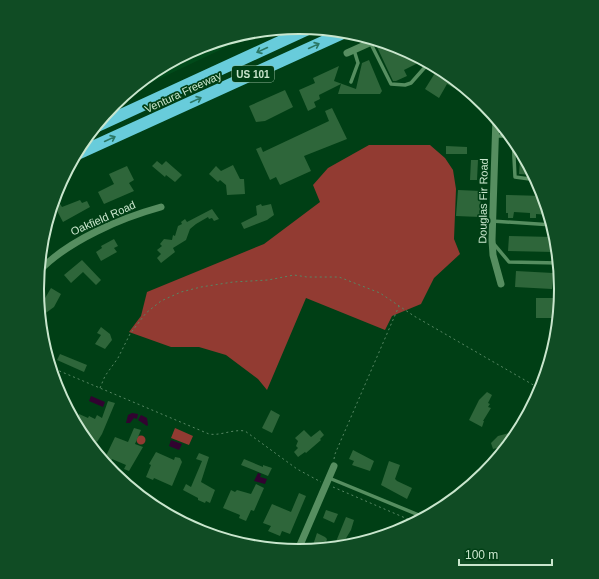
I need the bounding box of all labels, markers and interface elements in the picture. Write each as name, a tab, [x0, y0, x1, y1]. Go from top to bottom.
one-way arrow	[308, 42, 320, 49]
one-way arrow	[256, 47, 268, 54]
road number: US 101	[232, 66, 274, 82]
street label: Ventura Freeway	[143, 69, 224, 115]
one-way arrow	[189, 96, 201, 103]
one-way arrow	[104, 135, 116, 142]
street label: Douglas Fir Road	[476, 158, 490, 244]
street label: Oakfield Road	[69, 198, 137, 238]
scale bar	[459, 541, 552, 567]
text: 100 m	[465, 548, 498, 562]

